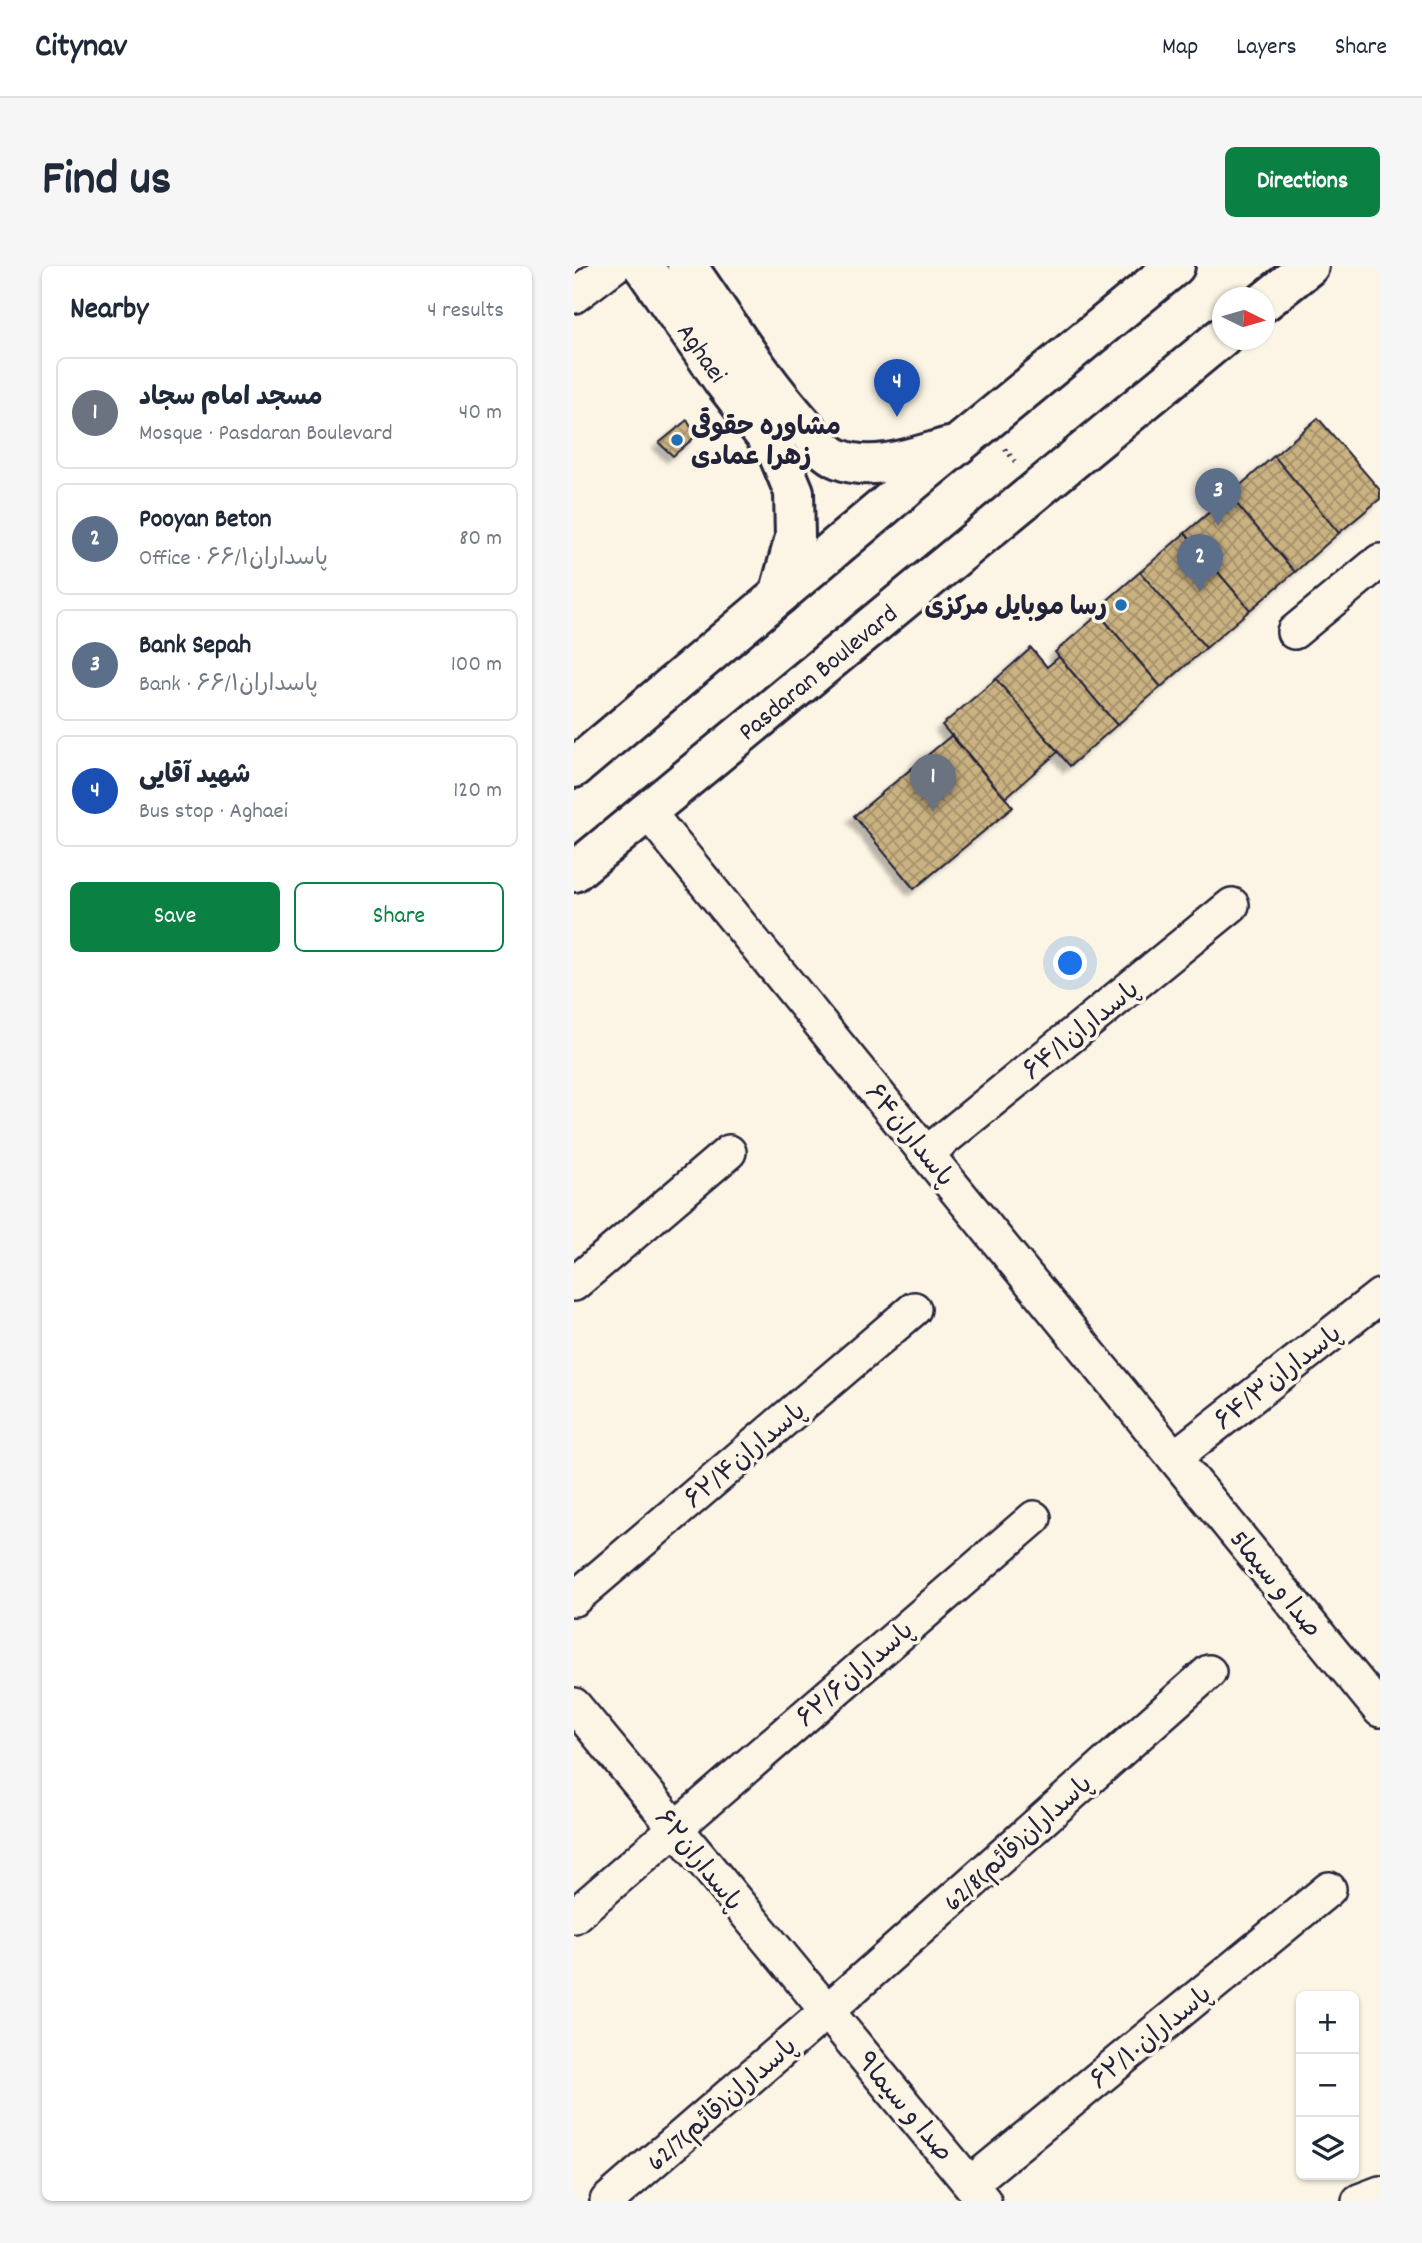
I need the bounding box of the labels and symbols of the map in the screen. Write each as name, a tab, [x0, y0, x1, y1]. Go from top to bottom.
north arrow	[1212, 287, 1275, 350]
street label: Aghaei	[666, 316, 734, 392]
pin: 4	[874, 359, 920, 417]
place label: مشاوره حقوقی زهرا عمادی	[691, 407, 841, 477]
marker: مشاوره حقوقی زهرا عمادی	[669, 432, 685, 448]
pin: 3	[1195, 468, 1241, 526]
pin: 2	[1177, 534, 1223, 592]
place label: رسا موبایل مرکزی	[925, 590, 1107, 627]
street label: Pasdaran Boulevard	[731, 597, 907, 751]
marker: رسا موبایل مرکزی	[1113, 597, 1129, 613]
pin: 1	[910, 754, 956, 812]
your location	[1053, 946, 1087, 980]
street label: پاسداران۶۴/۱	[1016, 973, 1149, 1090]
street label: پاسداران۶۴	[855, 1076, 962, 1196]
street label: پاسداران۶۴/۳	[1208, 1317, 1351, 1440]
street label: پاسداران۶۲/۴	[677, 1395, 815, 1519]
street label: 5صدا و سیما	[1219, 1523, 1329, 1647]
street label: پاسداران۶۲/۶	[789, 1614, 923, 1737]
street label: 62/8پاسداران(قائم)	[937, 1768, 1102, 1922]
street label: پاسداران۶۲	[644, 1802, 750, 1920]
street label: پاسداران۶۲/۱۰	[1083, 1978, 1221, 2100]
street label: 62/7پاسداران(قائم)	[640, 2030, 807, 2181]
street label: صدا و سیما۹	[846, 2045, 960, 2171]

